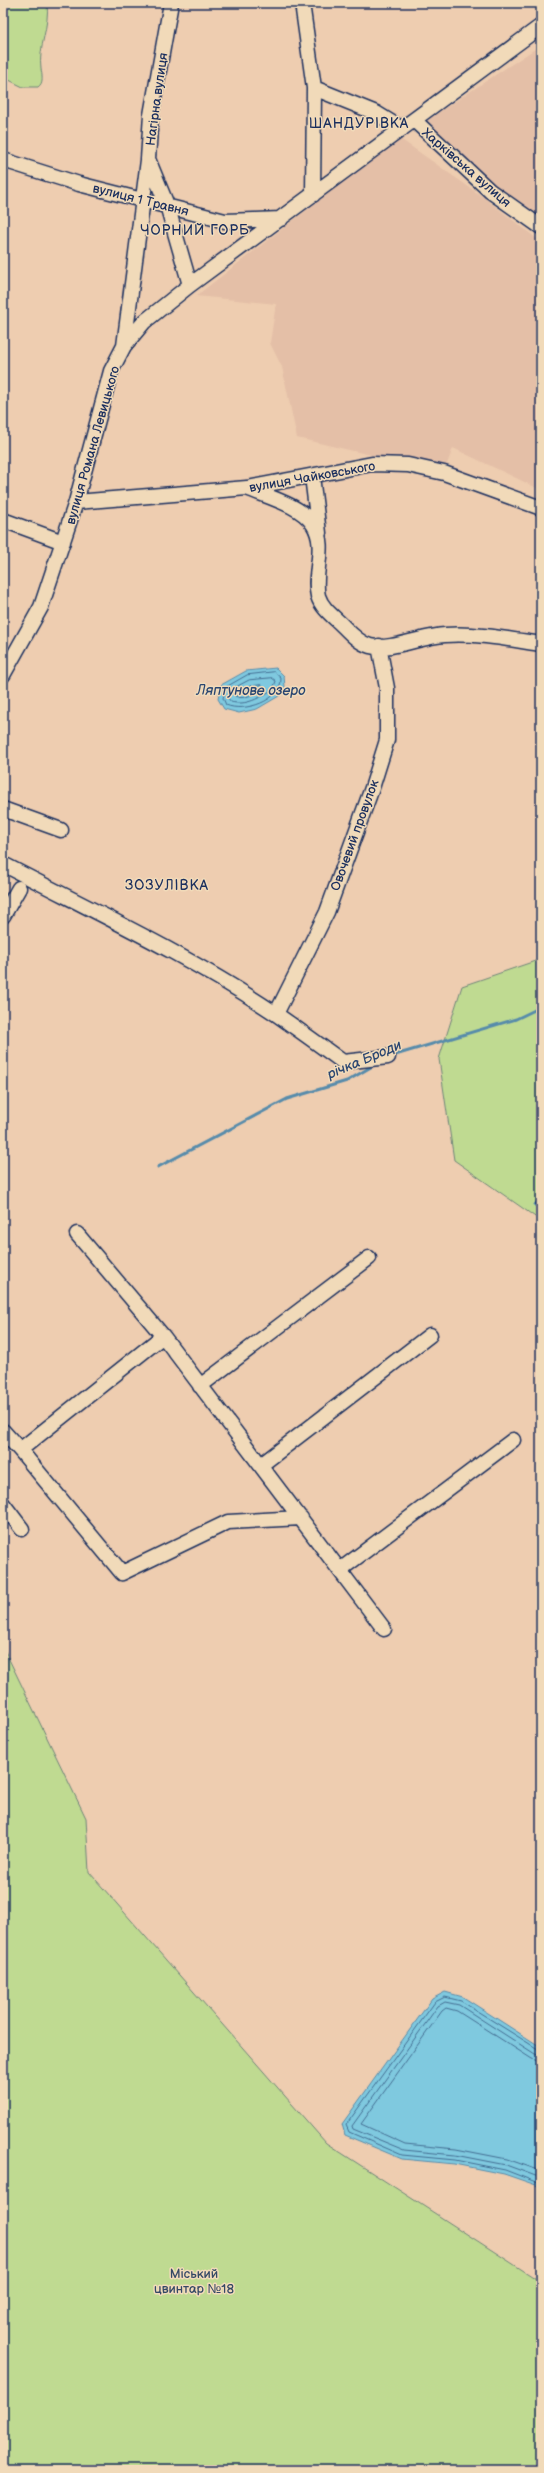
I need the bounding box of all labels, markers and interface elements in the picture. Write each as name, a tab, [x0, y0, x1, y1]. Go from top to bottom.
street label: Нагірна вулиця	[143, 52, 171, 147]
district label: ШАНДУРІВКА	[309, 115, 409, 132]
street label: Харківська вулиця	[419, 125, 514, 211]
street label: вулиця 1 Травня	[91, 180, 190, 220]
district label: ЧОРНИЙ ГОРБ	[140, 222, 250, 239]
street label: вулиця Романа Левицького	[63, 364, 123, 526]
street label: вулиця Чайковського	[248, 458, 377, 496]
water label: Ляптунове озеро	[196, 682, 306, 699]
street label: Овочевий провулок	[327, 777, 383, 893]
district label: ЗОЗУЛІВКА	[125, 877, 209, 894]
water label: річка Броди	[323, 1036, 404, 1083]
park label: Міський цвинтар №18	[154, 2266, 234, 2297]

